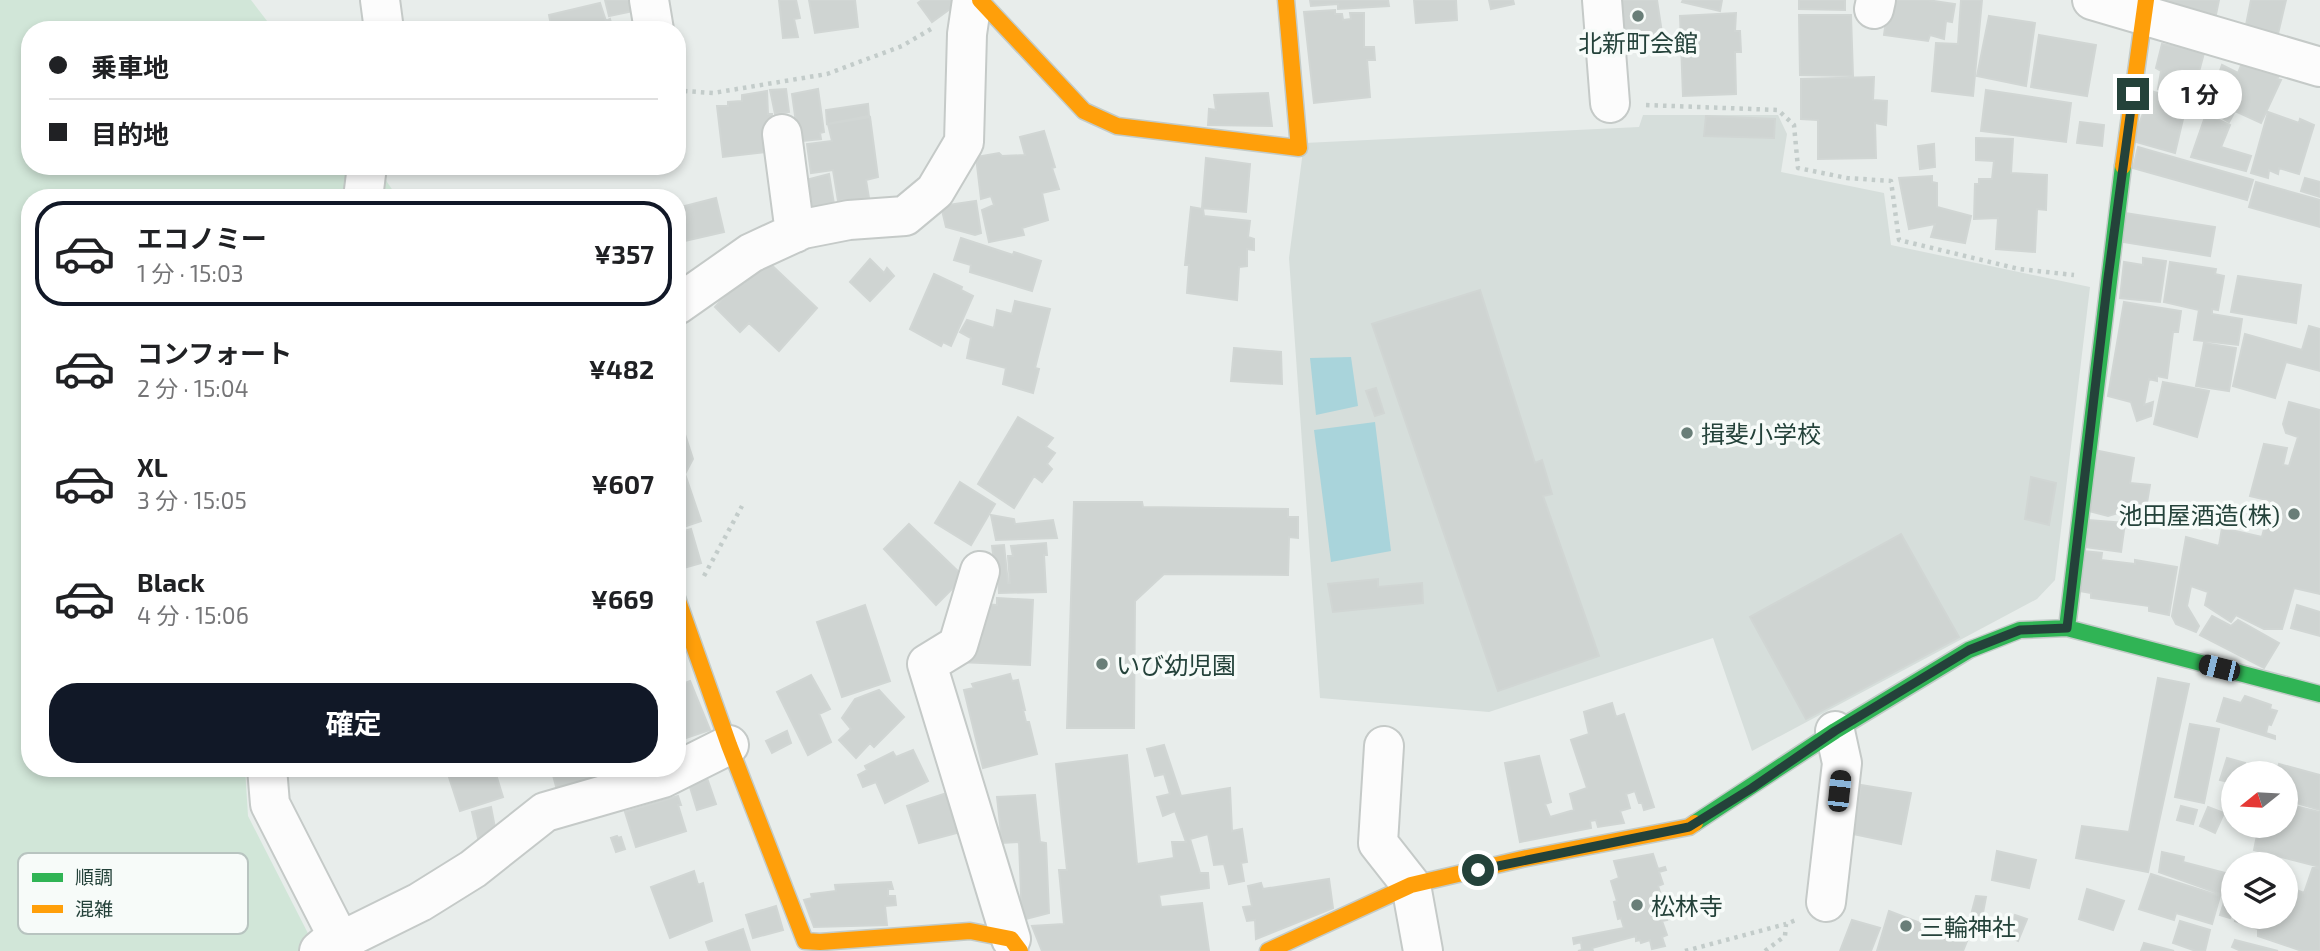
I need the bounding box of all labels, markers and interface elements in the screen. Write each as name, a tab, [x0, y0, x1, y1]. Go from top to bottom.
marker: 北新町会館	[1630, 8, 1646, 24]
place label: 北新町会館	[1578, 28, 1698, 57]
text: 乗車地	[91, 51, 169, 82]
callout: 1 分	[2158, 70, 2242, 119]
route end	[2117, 78, 2149, 110]
text: 1 分	[2181, 80, 2219, 108]
text: 目的地	[91, 118, 169, 149]
icon: car	[53, 222, 116, 285]
text: エコノミー	[137, 222, 267, 253]
text: ¥357	[594, 238, 654, 269]
text: 1 分 · 15:03	[137, 259, 244, 287]
icon: car	[53, 337, 116, 400]
text: コンフォート	[137, 337, 292, 368]
text: ¥482	[589, 353, 654, 384]
text: 2 分 · 15:04	[137, 374, 249, 402]
place label: 揖斐小学校	[1701, 419, 1821, 448]
marker: 揖斐小学校	[1679, 425, 1695, 441]
text: XL	[137, 451, 168, 482]
icon: car	[53, 452, 116, 515]
text: ¥607	[591, 468, 654, 499]
text: 3 分 · 15:05	[137, 486, 247, 514]
place label: 池田屋酒造(株)	[2119, 500, 2280, 529]
marker: 池田屋酒造(株)	[2286, 506, 2302, 522]
text: Black	[137, 566, 205, 597]
icon: car	[53, 567, 116, 630]
text: ¥669	[591, 583, 654, 614]
text: 4 分 · 15:06	[137, 601, 249, 629]
place label: いび幼児園	[1116, 650, 1236, 679]
car	[2197, 653, 2242, 683]
marker: いび幼児園	[1094, 656, 1110, 672]
button: 確定	[49, 683, 658, 763]
north arrow	[2221, 761, 2298, 838]
map controls	[2221, 761, 2298, 929]
car	[1827, 769, 1852, 813]
button: layers	[2221, 852, 2298, 929]
legend	[18, 853, 248, 934]
route start	[1462, 854, 1494, 886]
text: 順調	[75, 865, 113, 888]
place label: 松林寺	[1651, 891, 1723, 920]
text: 混雑	[75, 897, 113, 920]
marker: 松林寺	[1629, 897, 1645, 913]
place label: 三輪神社	[1920, 912, 2016, 941]
marker: 三輪神社	[1898, 918, 1914, 934]

